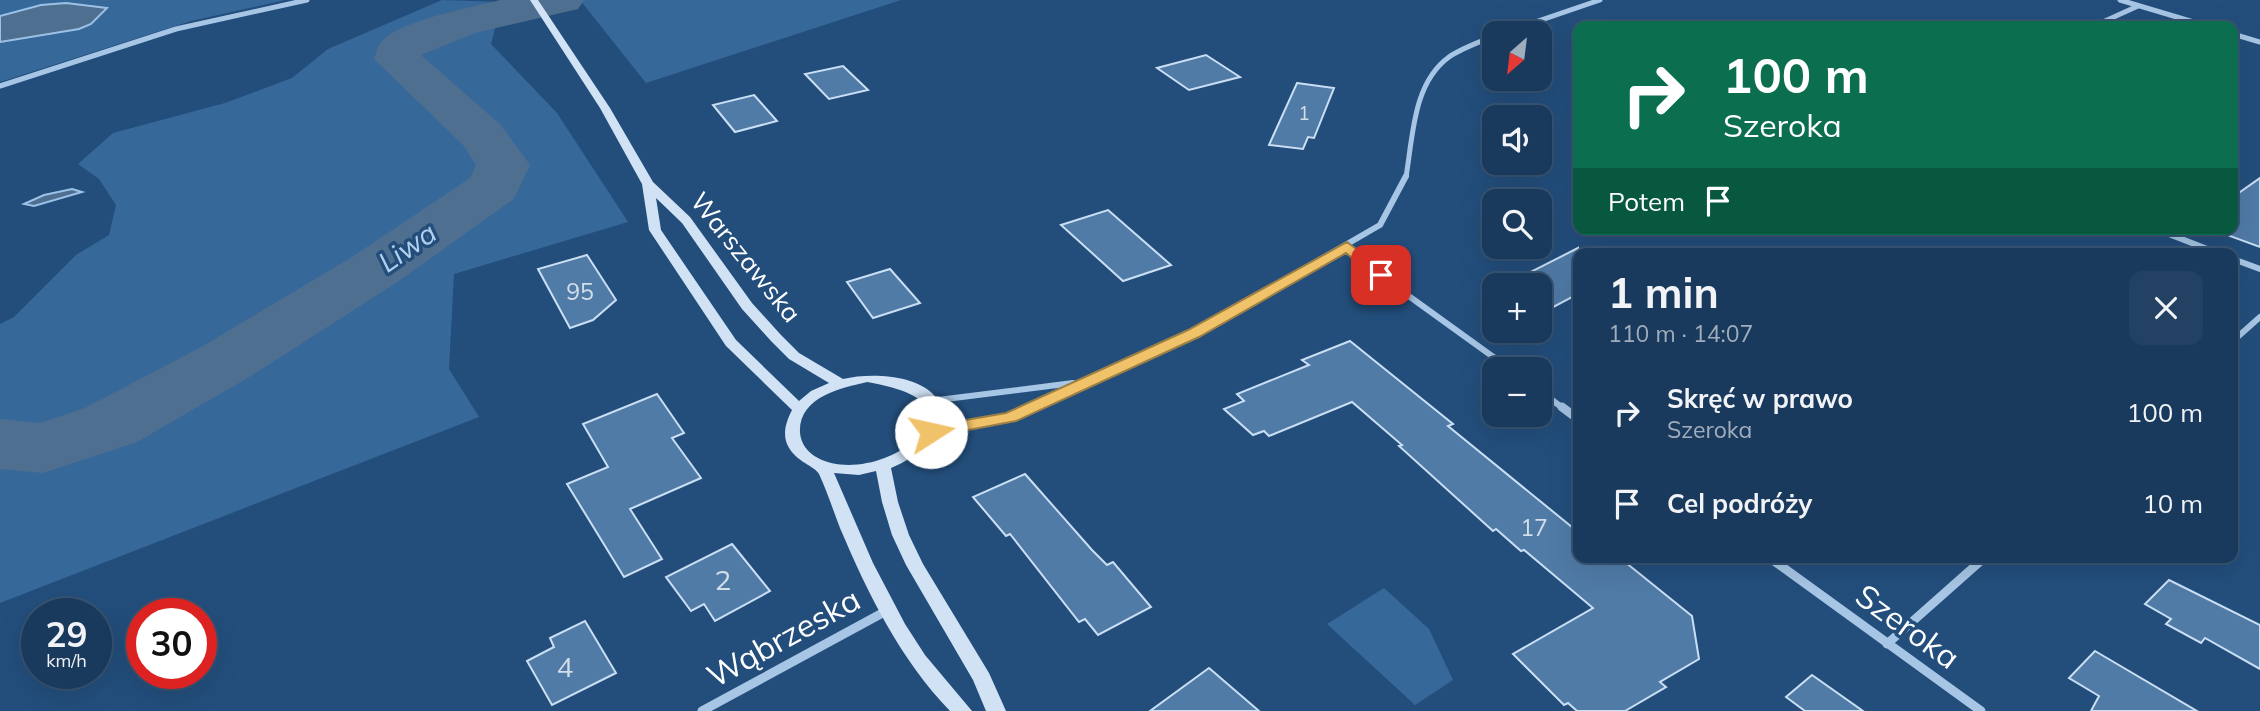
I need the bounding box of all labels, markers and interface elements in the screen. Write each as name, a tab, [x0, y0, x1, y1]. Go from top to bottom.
north arrow	[1482, 21, 1552, 91]
map controls	[1482, 21, 1552, 427]
text: 100 m	[1723, 44, 1869, 105]
icon: right	[1608, 49, 1699, 140]
house number: 1	[1298, 101, 1310, 125]
button: sound	[1482, 105, 1552, 175]
text: Szeroka	[1723, 105, 1842, 145]
icon: arrive	[1699, 182, 1737, 220]
street label: Warszawska	[683, 185, 809, 329]
text: Potem	[1608, 185, 1685, 218]
button: search	[1482, 189, 1552, 259]
water label: Liwa	[371, 215, 443, 279]
pin	[1351, 245, 1411, 305]
icon: arrive	[1362, 256, 1400, 294]
text: 1 min	[1608, 266, 1719, 319]
button: close	[2129, 271, 2203, 345]
button: +	[1482, 273, 1552, 343]
house number: 95	[566, 277, 594, 306]
text: 110 m · 14:07	[1608, 319, 1753, 348]
button: −	[1482, 357, 1552, 427]
text: Skręć w prawo	[1667, 382, 1853, 415]
icon: right	[1608, 394, 1646, 432]
position arrow	[894, 395, 968, 469]
text: 100 m	[2127, 396, 2203, 429]
text: Szeroka	[1667, 415, 1752, 444]
icon: arrive	[1608, 485, 1646, 523]
text: Cel podróży	[1667, 487, 1812, 520]
text: 10 m	[2142, 487, 2203, 520]
house number: 17	[1520, 513, 1548, 542]
house number: 2	[715, 562, 731, 597]
street label: Szeroka	[1848, 575, 1968, 677]
street label: Wąbrzeska	[699, 579, 867, 695]
speed limit sign: 30	[126, 598, 217, 689]
text: 29	[45, 612, 88, 656]
text: km/h	[46, 649, 87, 672]
house number: 4	[557, 649, 574, 684]

